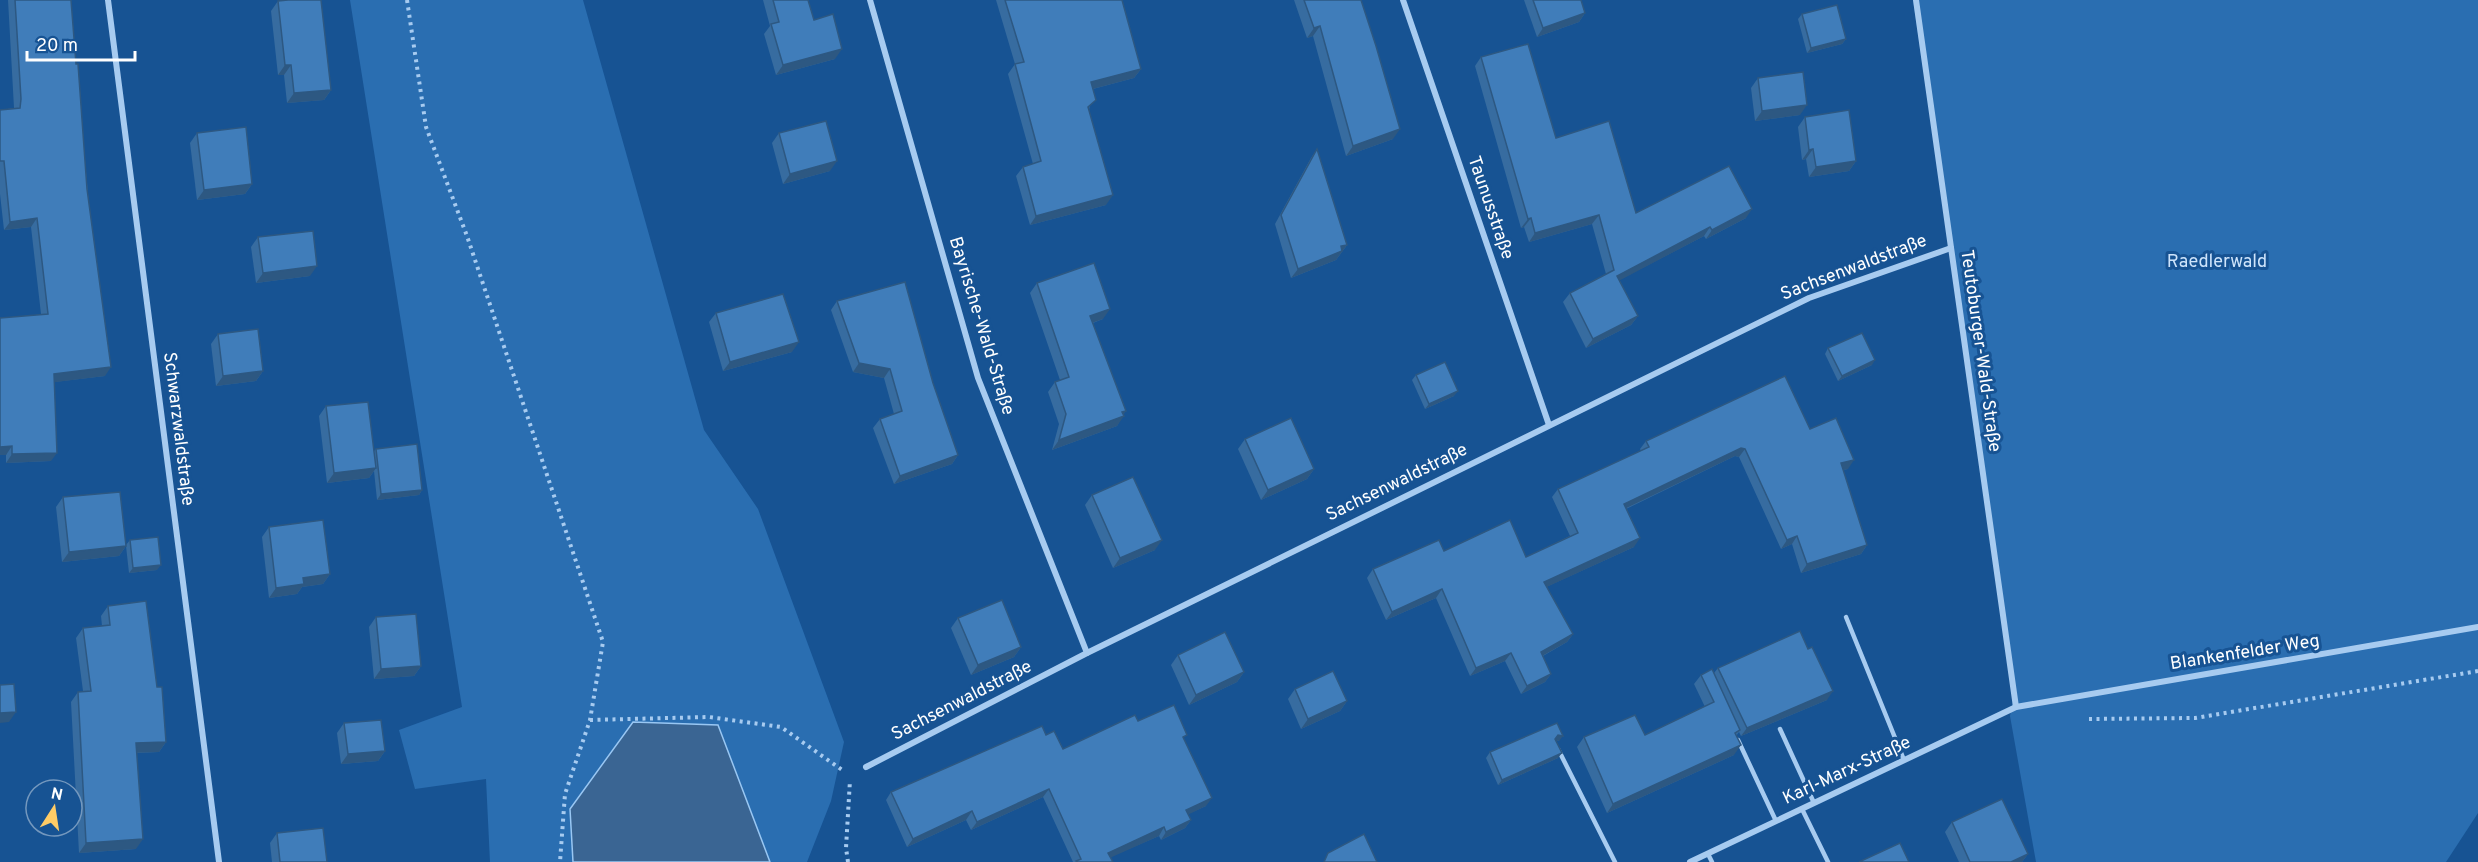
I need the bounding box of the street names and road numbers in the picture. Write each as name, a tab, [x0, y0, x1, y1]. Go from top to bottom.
street label: Taunusstraße	[1462, 153, 1518, 263]
street label: Sachsenwaldstraße	[1778, 230, 1930, 306]
street label: Bayrische-Wald-Straße	[943, 234, 1019, 418]
street label: Teutoburger-Wald-Straße	[1954, 248, 2006, 454]
street label: Schwarzwaldstraße	[157, 351, 199, 507]
street label: Sachsenwaldstraße	[1322, 439, 1472, 527]
street label: Blankenfelder Weg	[2169, 630, 2321, 676]
street label: Sachsenwaldstraße	[888, 656, 1036, 746]
street label: Karl-Marx-Straße	[1779, 731, 1915, 811]

